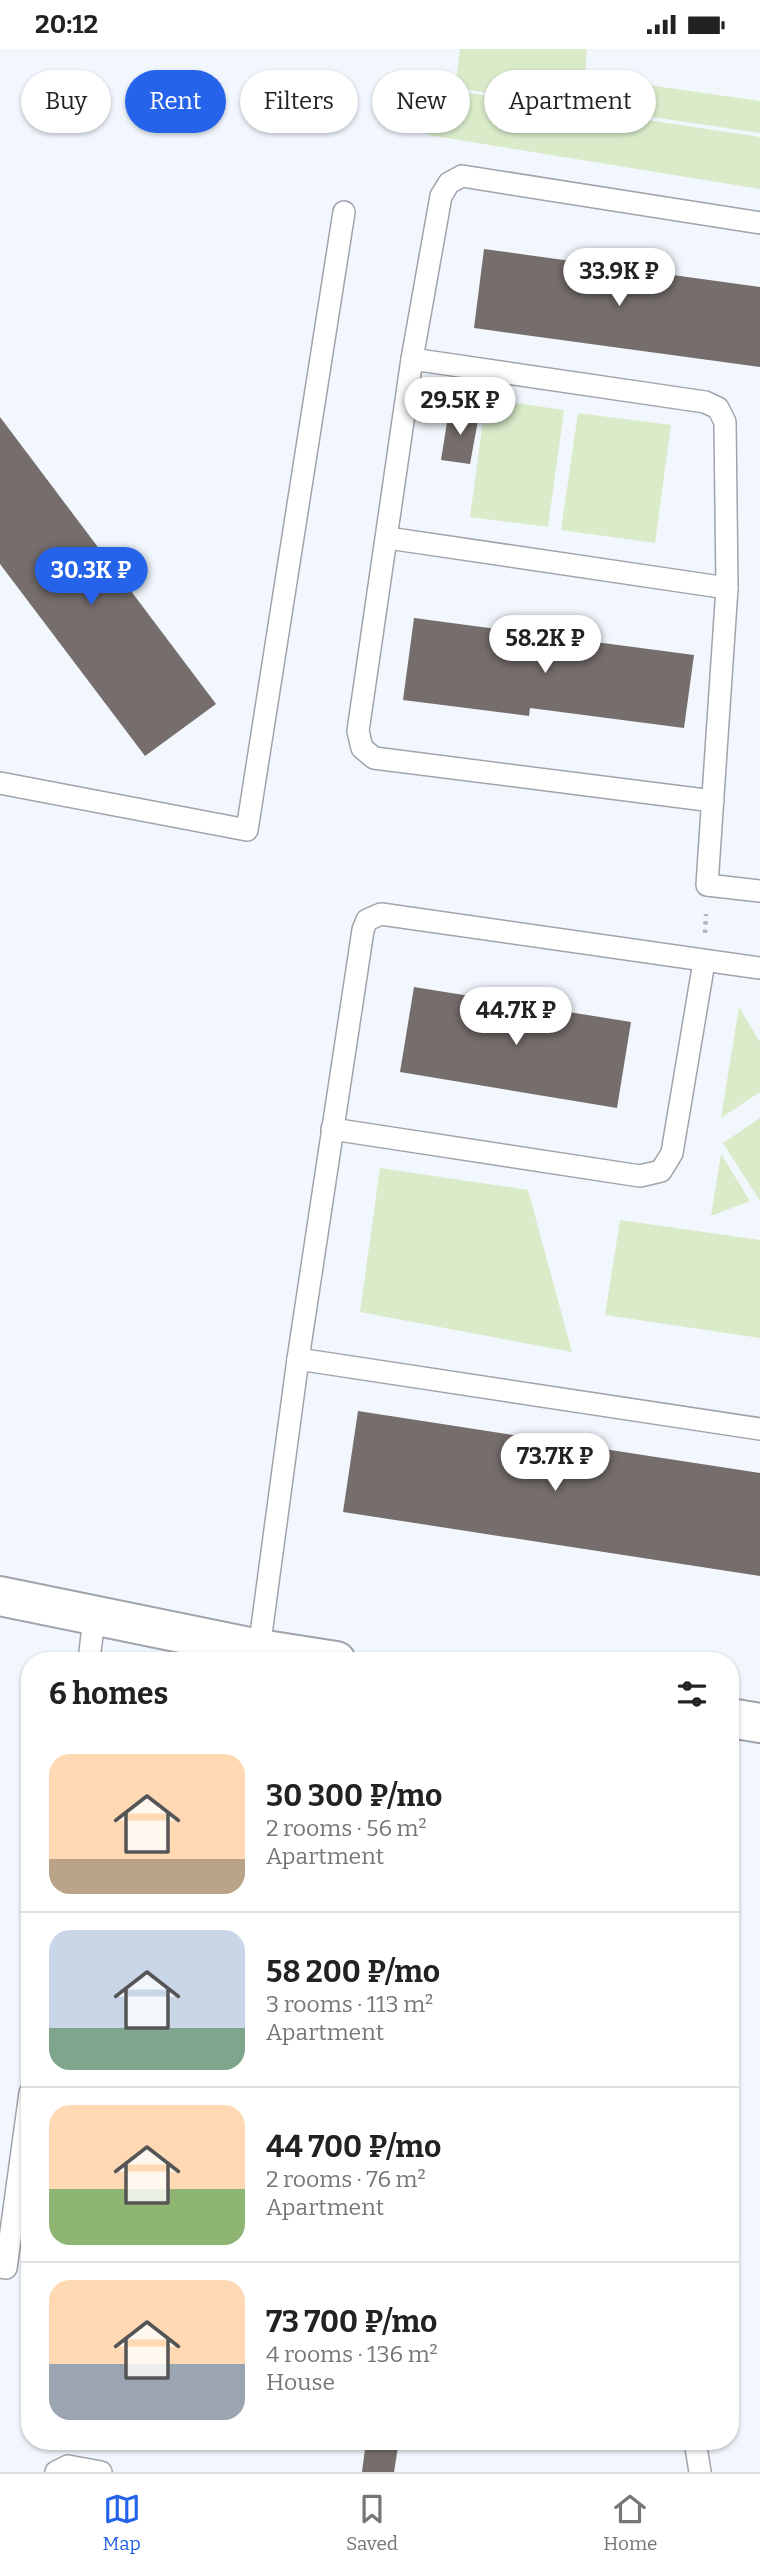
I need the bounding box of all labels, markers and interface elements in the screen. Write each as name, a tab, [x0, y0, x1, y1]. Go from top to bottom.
text: 20:12	[35, 9, 98, 40]
chip: Buy	[21, 70, 111, 133]
chip: Rent	[125, 70, 226, 133]
chip: Filters	[240, 70, 358, 133]
chip: New	[372, 70, 470, 133]
chip: Apartment	[484, 70, 656, 133]
pin: 33.9K ₽	[554, 249, 684, 308]
text: 33.9K ₽	[579, 257, 659, 285]
pin: 29.5K ₽	[395, 377, 525, 437]
text: 29.5K ₽	[420, 386, 500, 414]
pin: 30.3K ₽	[26, 547, 156, 607]
text: 30.3K ₽	[51, 556, 131, 584]
pin: 58.2K ₽	[480, 615, 610, 675]
text: 58.2K ₽	[505, 624, 585, 652]
pin: 44.7K ₽	[451, 988, 581, 1047]
text: 44.7K ₽	[476, 996, 556, 1024]
pin: 73.7K ₽	[490, 1433, 620, 1493]
text: 73.7K ₽	[517, 1442, 593, 1470]
icon: filters	[673, 1675, 711, 1713]
text: 6 homes	[49, 1676, 168, 1712]
text: 30 300 ₽/mo	[266, 1778, 442, 1814]
icon: home	[105, 1782, 189, 1866]
text: 2 rooms · 56 m²	[266, 1814, 427, 1842]
text: Apartment	[266, 1842, 384, 1870]
text: 58 200 ₽/mo	[266, 1954, 440, 1990]
icon: home	[105, 1958, 189, 2042]
text: 3 rooms · 113 m²	[266, 1990, 433, 2018]
text: Apartment	[266, 2018, 384, 2046]
text: 44 700 ₽/mo	[266, 2129, 441, 2165]
icon: home	[105, 2133, 189, 2217]
text: 2 rooms · 76 m²	[266, 2165, 426, 2193]
text: Apartment	[266, 2193, 384, 2221]
text: 73 700 ₽/mo	[266, 2304, 437, 2340]
icon: home	[105, 2308, 189, 2392]
text: 4 rooms · 136 m²	[266, 2340, 438, 2368]
text: House	[266, 2368, 335, 2396]
tab: Map	[103, 2490, 141, 2555]
tab: Saved	[346, 2490, 398, 2555]
tab: Home	[603, 2490, 657, 2555]

